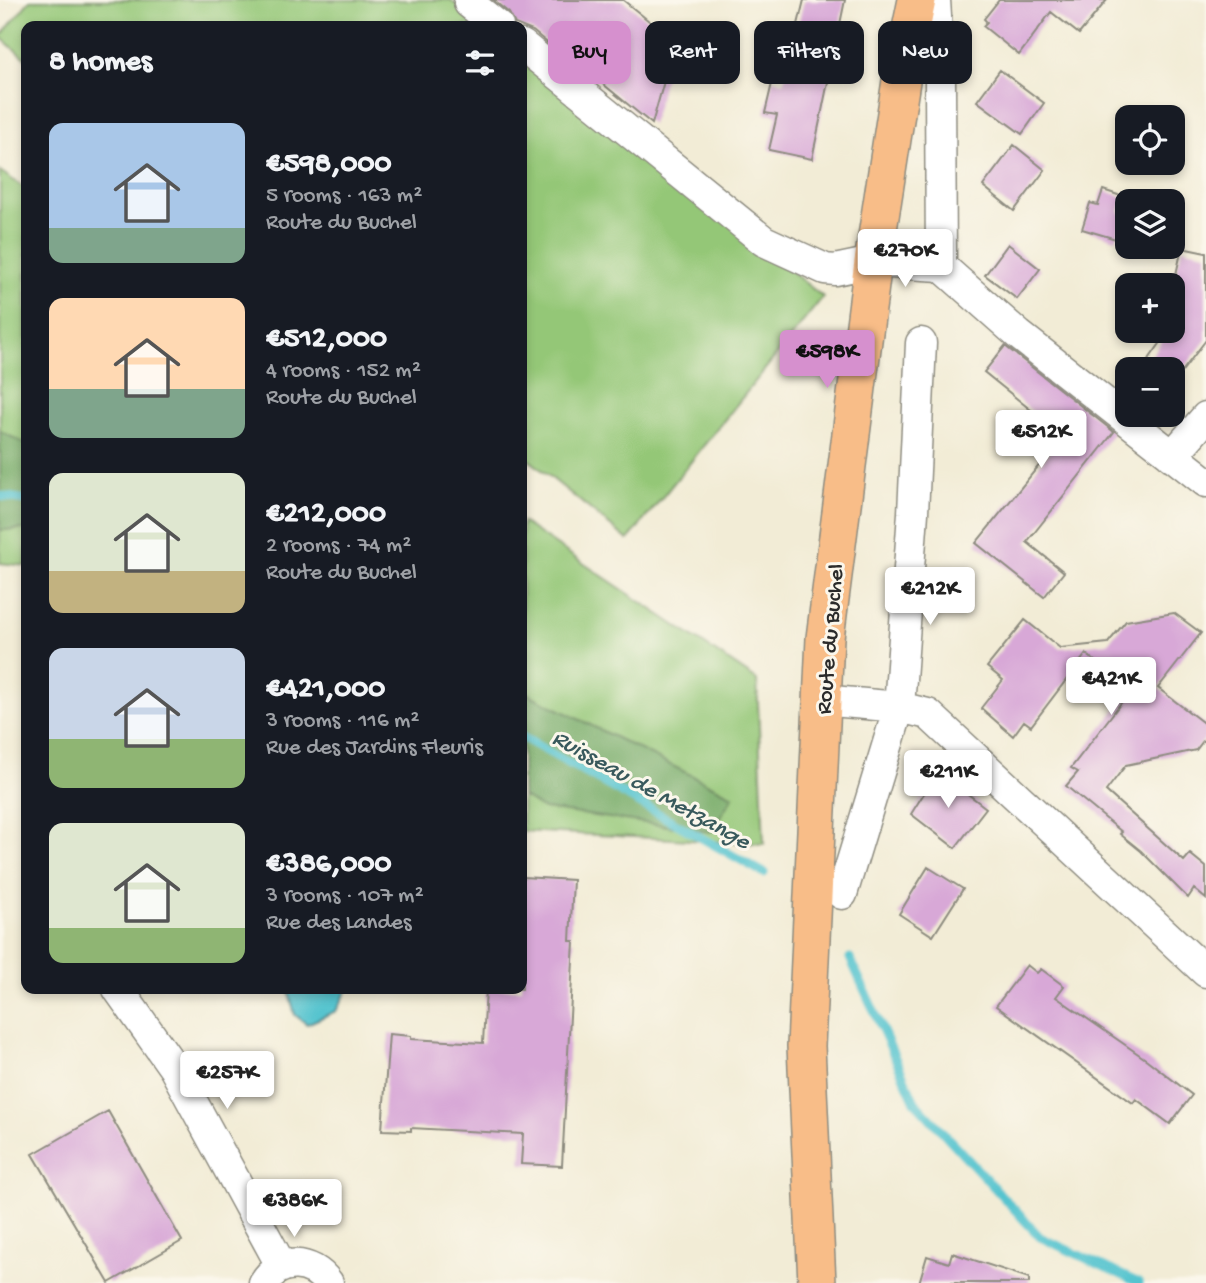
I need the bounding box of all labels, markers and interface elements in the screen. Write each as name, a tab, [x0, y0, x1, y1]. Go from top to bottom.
chip: Buy	[548, 21, 631, 84]
chip: Rent	[645, 21, 740, 84]
chip: Filters	[754, 21, 864, 84]
chip: New	[878, 21, 972, 84]
icon: filters	[461, 44, 499, 82]
text: 8 homes	[49, 46, 152, 81]
map controls	[1115, 105, 1185, 427]
button: locate	[1115, 105, 1185, 175]
text: €598,000	[266, 148, 392, 183]
icon: home	[105, 151, 189, 235]
text: 5 rooms · 163 m²	[266, 183, 422, 210]
button: layers	[1115, 189, 1185, 259]
text: Route du Buchel	[266, 210, 417, 237]
pin: €270K	[856, 230, 954, 289]
text: €270K	[874, 238, 936, 265]
button: +	[1115, 273, 1185, 343]
text: €512,000	[266, 323, 387, 358]
icon: home	[105, 326, 189, 410]
pin: €598K	[778, 330, 876, 390]
text: €598K	[796, 339, 858, 366]
button: −	[1115, 357, 1185, 427]
text: 4 rooms · 152 m²	[266, 358, 421, 385]
text: Route du Buchel	[266, 385, 417, 412]
pin: €512K	[992, 410, 1090, 470]
text: €512K	[1011, 419, 1071, 446]
text: €212,000	[266, 498, 386, 533]
icon: home	[105, 501, 189, 585]
text: 2 rooms · 74 m²	[266, 533, 411, 560]
text: Route du Buchel	[266, 560, 417, 587]
street label: Route du Buchel	[811, 563, 852, 716]
pin: €212K	[881, 568, 979, 627]
text: €212K	[901, 576, 959, 603]
pin: €421K	[1062, 658, 1160, 717]
text: €421K	[1082, 666, 1140, 693]
text: €421,000	[266, 673, 385, 708]
icon: home	[105, 676, 189, 760]
text: 3 rooms · 116 m²	[266, 708, 419, 735]
water label: Ruisseau de Metzange	[546, 725, 756, 858]
text: Rue des Jardins Fleuris	[266, 735, 483, 762]
pin: €211K	[899, 750, 997, 810]
text: €211K	[920, 759, 976, 786]
text: €386,000	[266, 848, 392, 883]
icon: home	[105, 851, 189, 935]
text: 3 rooms · 107 m²	[266, 883, 424, 910]
text: Rue des Landes	[266, 910, 411, 937]
pin: €257K	[178, 1052, 276, 1111]
text: €257K	[196, 1060, 258, 1087]
pin: €386K	[245, 1180, 343, 1239]
text: €386K	[263, 1188, 325, 1215]

